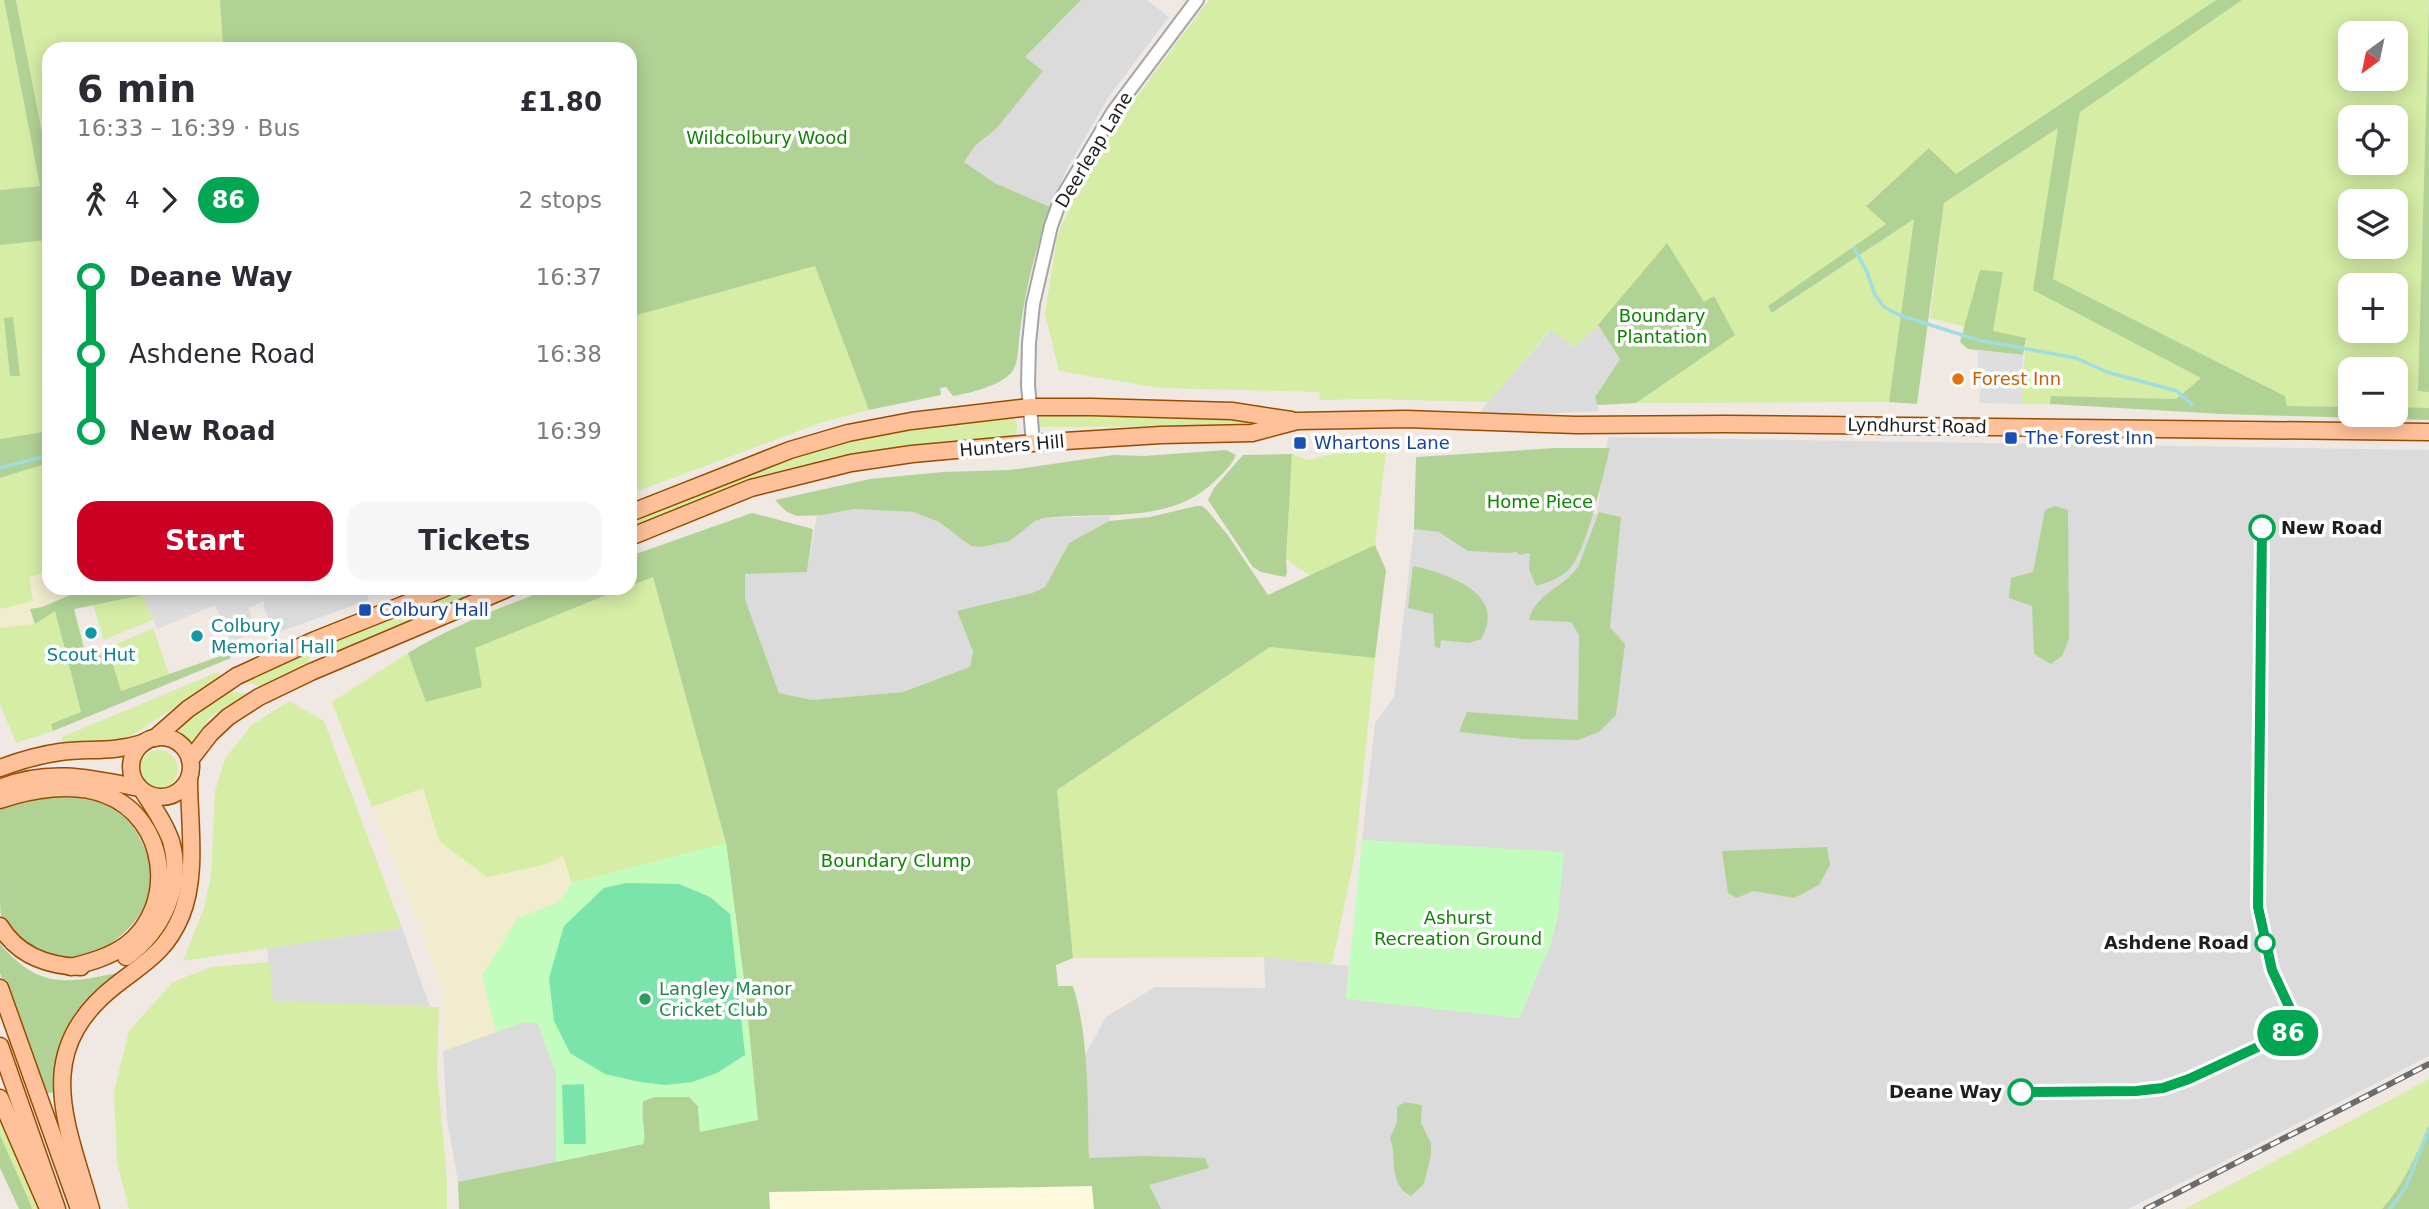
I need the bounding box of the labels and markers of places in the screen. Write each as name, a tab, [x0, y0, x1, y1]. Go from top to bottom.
place label: Forest Inn	[1972, 368, 2061, 389]
marker: Forest Inn	[1950, 371, 1966, 387]
place label: The Forest Inn	[2024, 427, 2153, 448]
marker: The Forest Inn	[2003, 430, 2019, 446]
place label: Whartons Lane	[1314, 432, 1450, 453]
marker: Whartons Lane	[1292, 435, 1308, 451]
marker: New Road	[2249, 515, 2275, 541]
place label: New Road	[2281, 517, 2382, 538]
place label: Colbury Hall	[379, 599, 489, 620]
marker: Colbury Hall	[357, 602, 373, 618]
place label: Colbury Memorial Hall	[211, 615, 335, 657]
marker: Scout Hut	[83, 625, 99, 641]
marker: Colbury Memorial Hall	[189, 628, 205, 644]
place label: Scout Hut	[47, 644, 135, 665]
place label: Ashdene Road	[2104, 932, 2249, 953]
marker: Ashdene Road	[2255, 933, 2275, 953]
place label: Langley Manor Cricket Club	[659, 978, 792, 1020]
marker: Langley Manor Cricket Club	[637, 991, 653, 1007]
marker: Deane Way	[2008, 1079, 2034, 1105]
place label: Deane Way	[1889, 1081, 2002, 1102]

